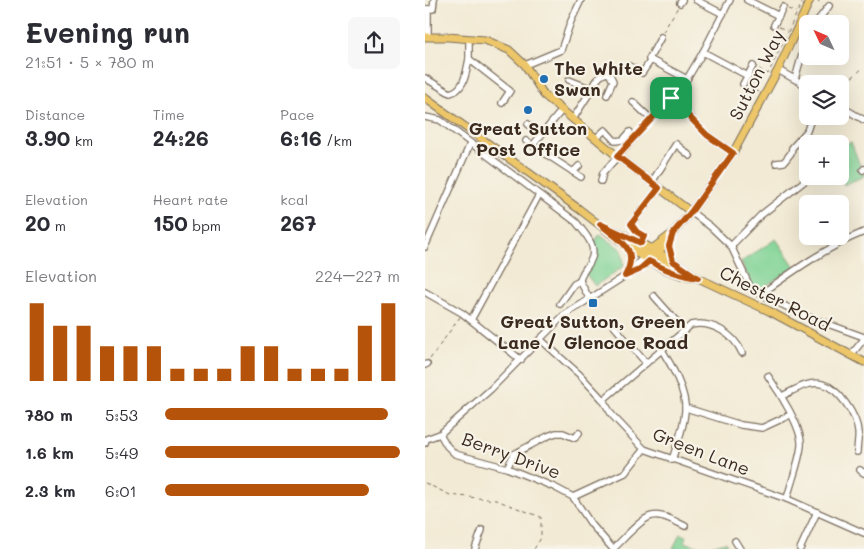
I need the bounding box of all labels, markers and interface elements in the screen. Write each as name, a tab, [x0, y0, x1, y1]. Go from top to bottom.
text: Evening run	[25, 14, 190, 50]
north arrow	[799, 15, 849, 65]
map controls	[799, 15, 849, 245]
button: share	[348, 17, 400, 69]
street label: Sutton Way	[723, 25, 789, 124]
text: 21:51 · 5 × 780 m	[25, 51, 154, 72]
place label: The White Swan	[554, 56, 643, 101]
marker: The White Swan	[538, 73, 550, 85]
button: layers	[799, 75, 849, 125]
pin	[650, 77, 692, 119]
icon: arrive	[657, 84, 685, 112]
marker: Great Sutton Post Office	[522, 104, 534, 116]
text: Distance	[25, 105, 85, 124]
text: Time	[153, 105, 185, 124]
text: Pace	[280, 105, 315, 124]
place label: Great Sutton Post Office	[469, 116, 587, 161]
text: 3.90	[25, 124, 70, 151]
text: 24:26	[153, 124, 209, 151]
text: 6:16	[280, 124, 322, 151]
text: km	[70, 131, 93, 150]
text: /km	[322, 131, 352, 150]
button: +	[799, 135, 849, 185]
text: Elevation	[25, 190, 88, 209]
text: Heart rate	[153, 190, 228, 209]
text: kcal	[280, 190, 308, 209]
button: −	[799, 195, 849, 245]
text: 20	[25, 209, 50, 236]
text: 150	[153, 209, 188, 236]
text: 267	[280, 209, 316, 236]
text: m	[50, 216, 66, 235]
text: bpm	[188, 216, 221, 235]
street label: Chester Road	[716, 260, 835, 336]
text: Elevation	[25, 265, 97, 286]
text: 224–227 m	[315, 265, 400, 286]
marker: Great Sutton, Green Lane / Glencoe Road	[587, 297, 599, 309]
place label: Great Sutton, Green Lane / Glencoe Road	[498, 309, 688, 354]
text: 780 m	[25, 404, 73, 425]
text: 5:53	[105, 404, 138, 425]
street label: Green Lane	[649, 422, 753, 481]
street label: Berry Drive	[459, 426, 564, 484]
text: 1.6 km	[25, 442, 74, 463]
text: 5:49	[105, 442, 138, 463]
text: 2.3 km	[25, 480, 76, 501]
text: 6:01	[105, 480, 137, 501]

